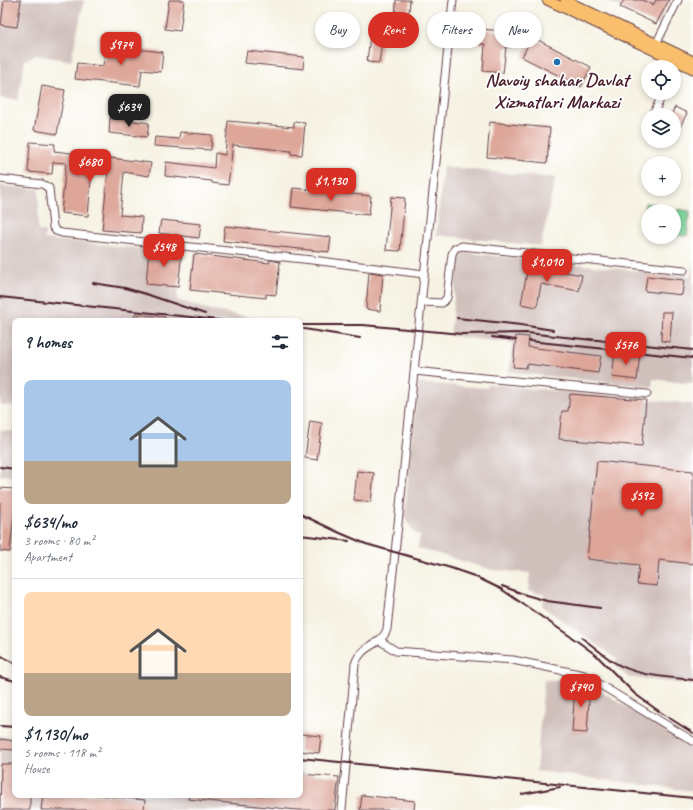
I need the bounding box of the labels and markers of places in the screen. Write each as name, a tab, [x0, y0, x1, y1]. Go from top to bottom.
pin: $974	[97, 32, 145, 66]
marker: Navoiy shahar Davlat Xizmatlari Markazi	[552, 57, 562, 67]
place label: Navoiy shahar Davlat Xizmatlari Markazi	[485, 68, 631, 114]
pin: $634	[105, 94, 153, 128]
pin: $680	[66, 149, 114, 183]
pin: $1,130	[298, 168, 364, 202]
pin: $548	[140, 234, 188, 268]
pin: $1,010	[514, 249, 580, 283]
pin: $576	[602, 332, 650, 366]
pin: $592	[618, 483, 666, 517]
pin: $740	[557, 674, 605, 708]

